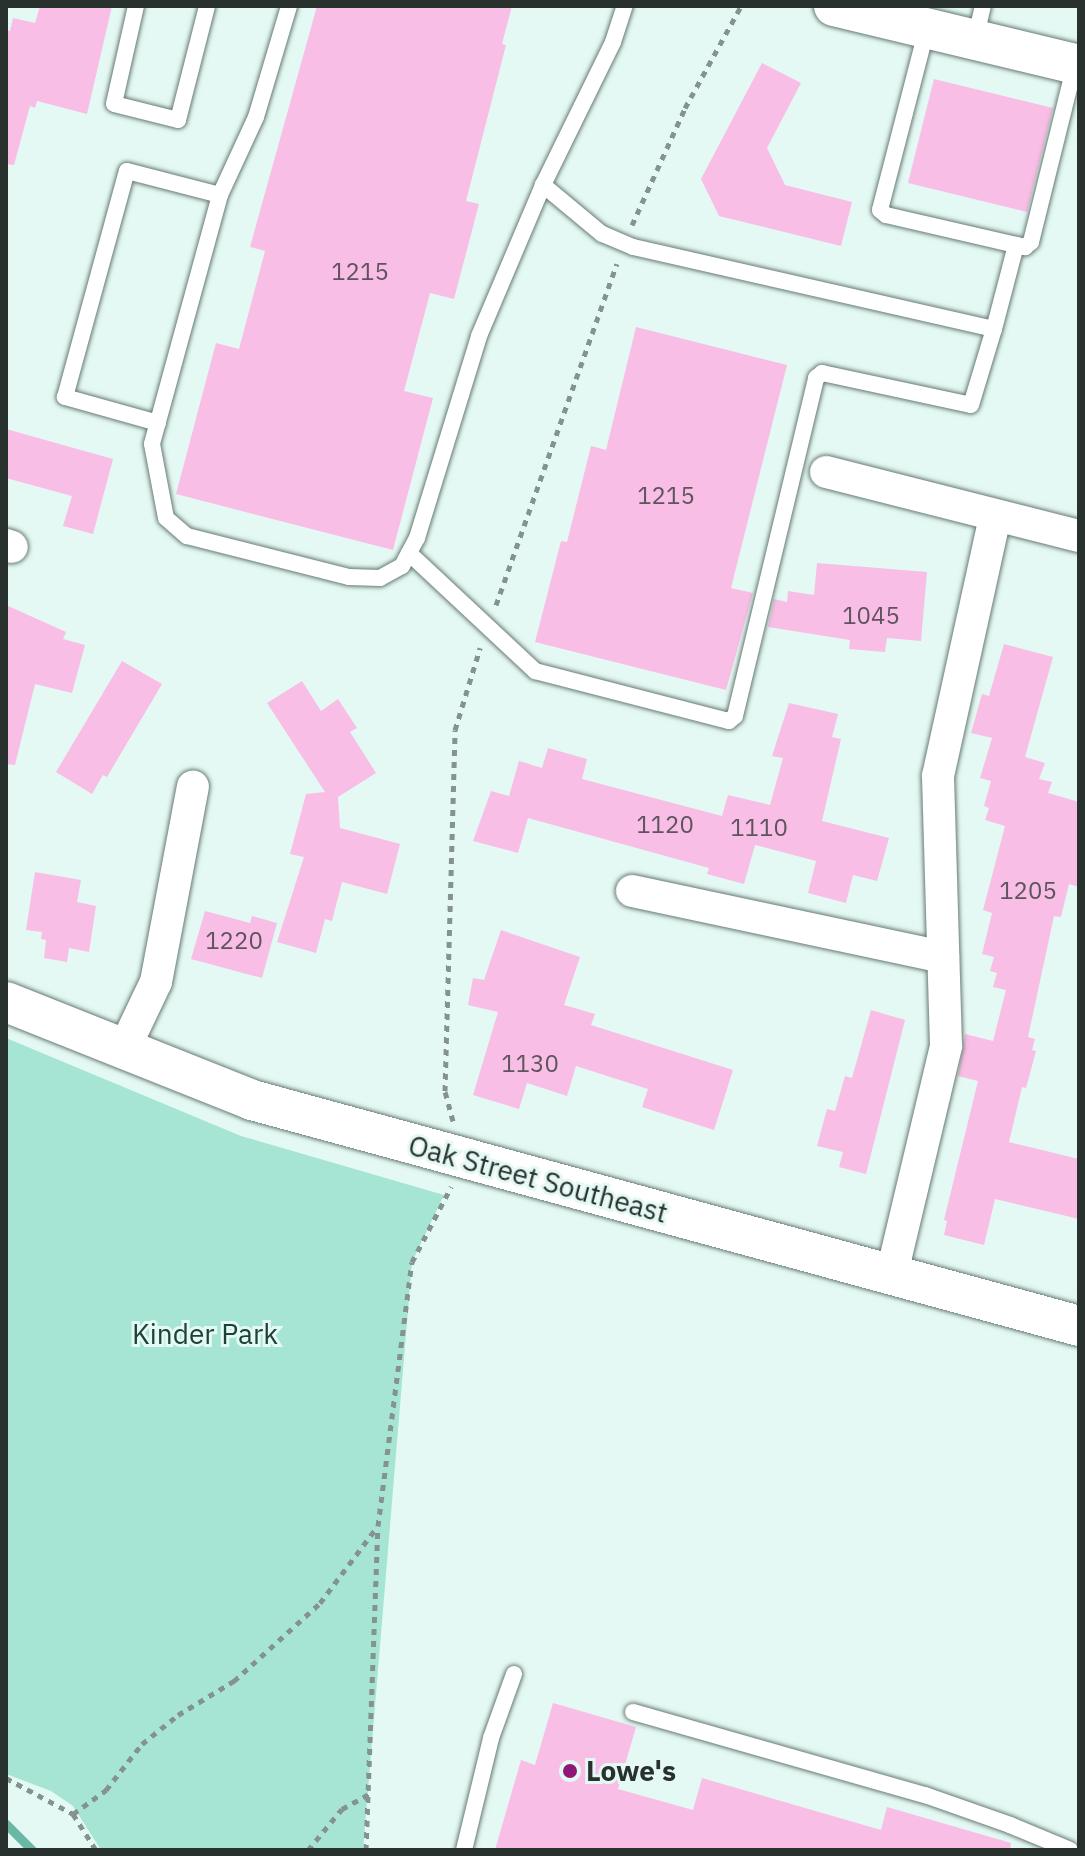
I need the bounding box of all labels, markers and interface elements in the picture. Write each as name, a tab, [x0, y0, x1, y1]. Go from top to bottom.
house number: 1215	[331, 258, 389, 286]
house number: 1215	[637, 482, 695, 510]
house number: 1045	[842, 602, 900, 630]
house number: 1120	[636, 811, 694, 839]
house number: 1110	[730, 814, 788, 842]
house number: 1205	[999, 877, 1057, 905]
house number: 1220	[205, 927, 263, 955]
house number: 1130	[501, 1050, 559, 1078]
street label: Oak Street Southeast	[405, 1128, 671, 1230]
park label: Kinder Park	[132, 1317, 278, 1351]
place label: Lowe's	[586, 1754, 676, 1788]
marker: Lowe's	[561, 1762, 579, 1780]

